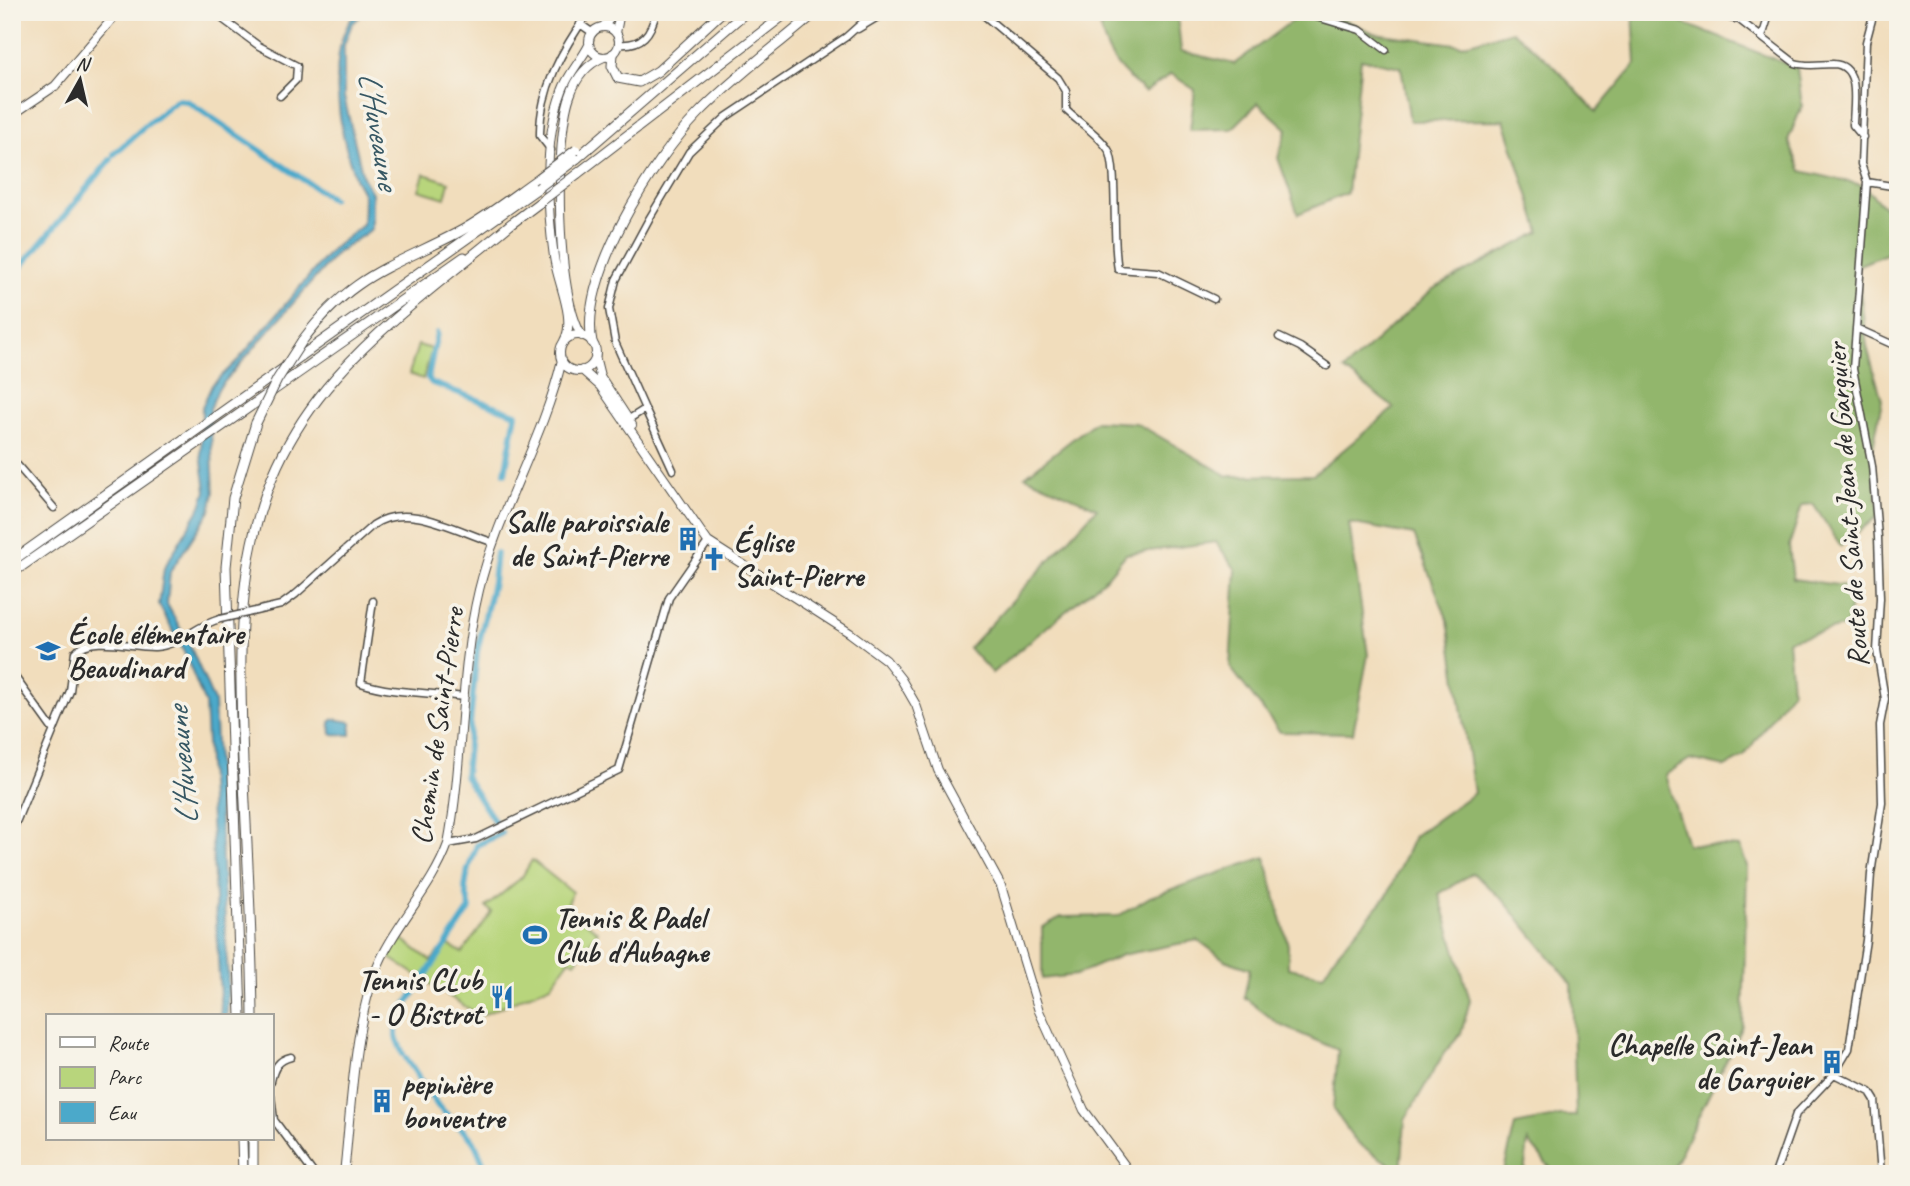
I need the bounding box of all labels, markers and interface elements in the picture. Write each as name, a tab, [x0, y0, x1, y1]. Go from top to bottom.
north arrow	[46, 46, 116, 116]
text: N	[75, 51, 93, 77]
water label: L'Huveaune	[349, 68, 410, 196]
street label: Route de Saint-Jean de Garguier	[1817, 339, 1877, 669]
place label: Salle paroissiale de Saint-Pierre	[505, 503, 670, 575]
place label: Église Saint-Pierre	[734, 523, 865, 595]
building icon: Salle paroissiale de Saint-Pierre	[674, 525, 702, 553]
church icon: Église Saint-Pierre	[700, 545, 728, 573]
street label: Chemin de Saint-Pierre	[402, 603, 473, 847]
place label: École élémentaire Beaudinard	[68, 615, 246, 687]
school or university icon: École élémentaire Beaudinard	[34, 637, 62, 665]
water label: L'Huveaune	[156, 701, 208, 827]
place label: Tennis & Padel Club d'Aubagne	[555, 899, 711, 971]
sports icon: Tennis & Padel Club d'Aubagne	[521, 921, 549, 949]
place label: Tennis CLub - O Bistrot	[358, 961, 485, 1033]
restaurant icon: Tennis CLub - O Bistrot	[488, 983, 516, 1011]
legend	[46, 1014, 273, 1140]
place label: Chapelle Saint-Jean de Garguier	[1608, 1026, 1815, 1098]
text: Route	[108, 1030, 149, 1056]
building icon: Chapelle Saint-Jean de Garguier	[1818, 1048, 1846, 1076]
text: Parc	[108, 1064, 143, 1090]
place label: pepinière bonventre	[402, 1065, 506, 1137]
building icon: pepinière bonventre	[368, 1087, 396, 1115]
text: Eau	[108, 1100, 137, 1126]

